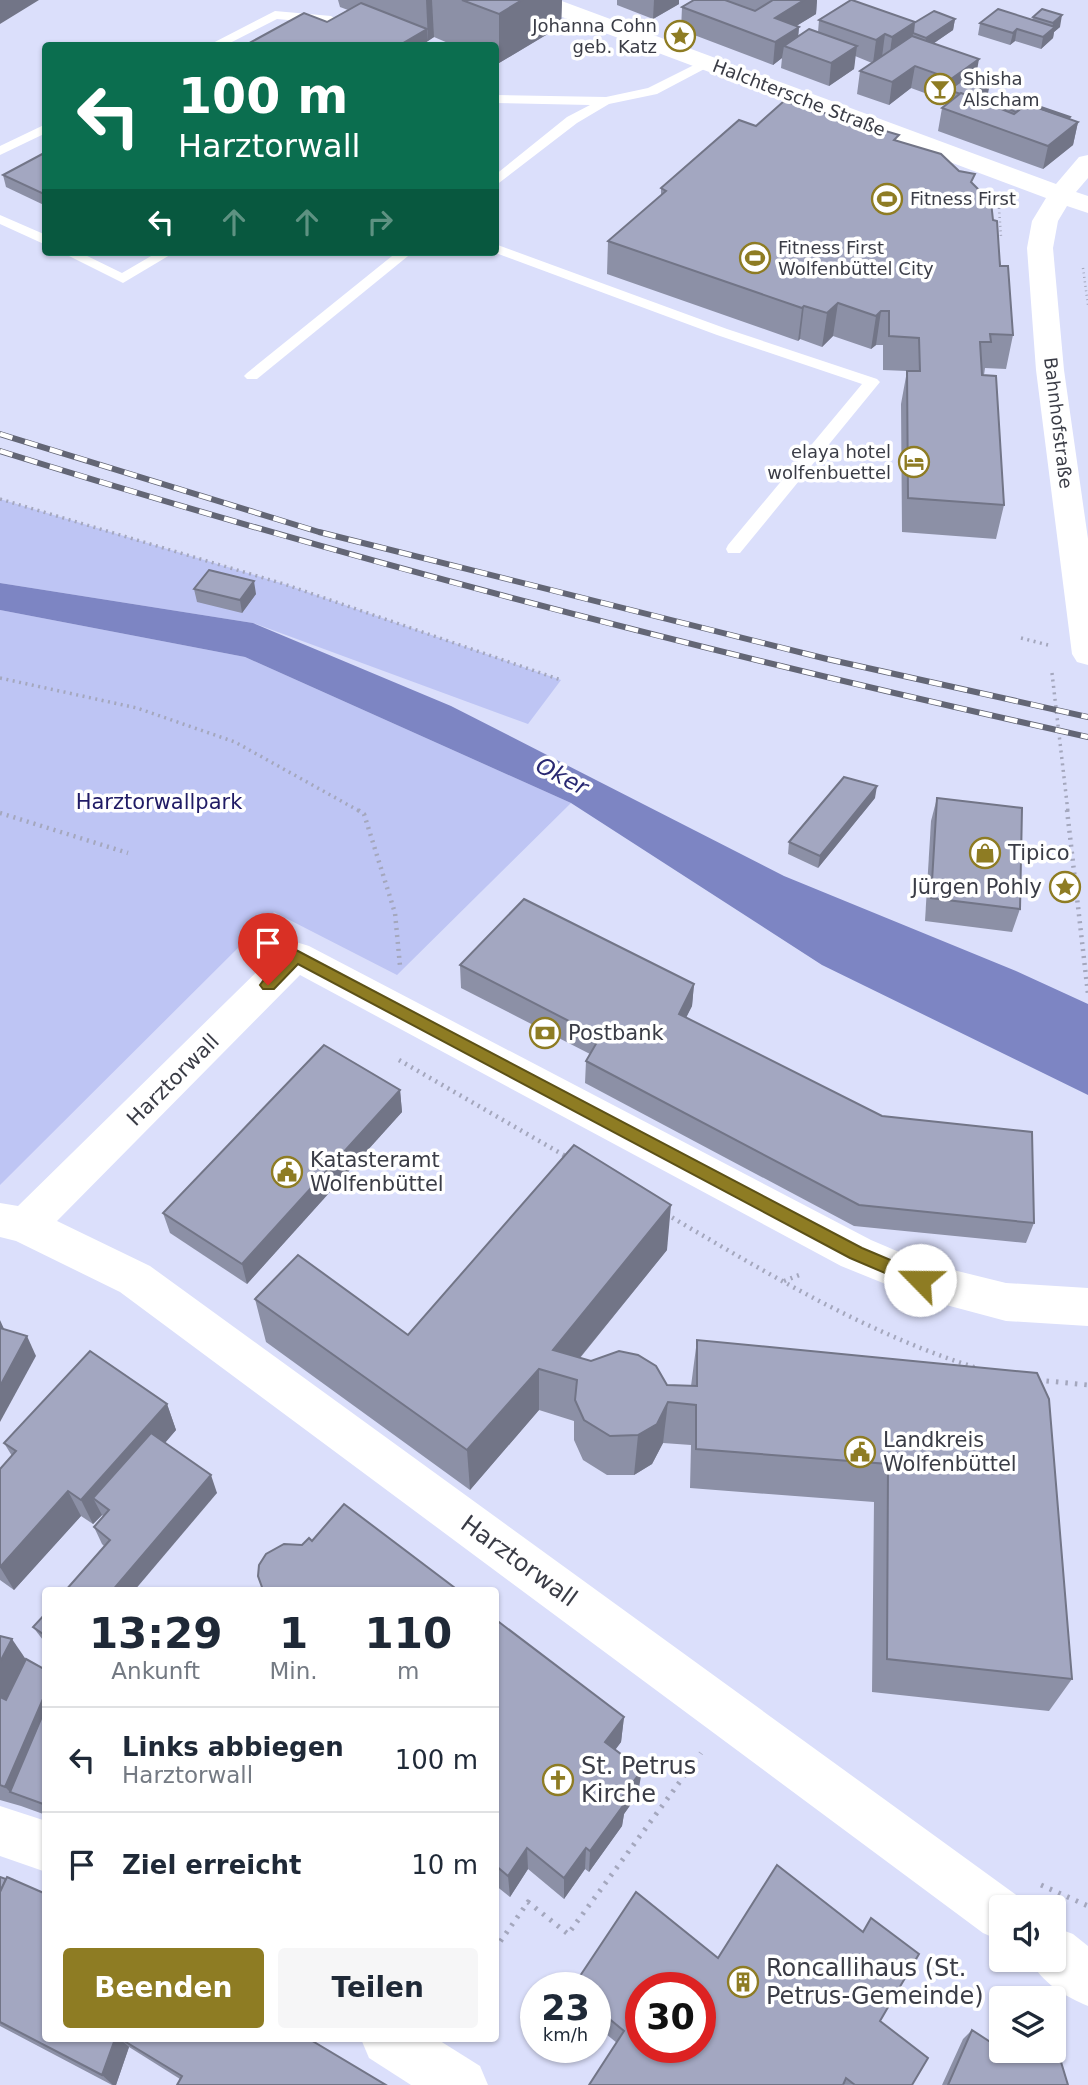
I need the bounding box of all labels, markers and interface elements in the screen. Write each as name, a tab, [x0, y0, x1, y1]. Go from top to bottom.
place label: Johanna Cohn geb. Katz	[531, 15, 657, 57]
place icon: Johanna Cohn geb. Katz	[663, 19, 697, 53]
street label: Halchtersche Straße	[710, 55, 888, 140]
text: 100 m	[178, 68, 348, 125]
place label: Shisha Alscham	[963, 68, 1040, 110]
icon: left	[63, 70, 154, 161]
bar icon: Shisha Alscham	[923, 72, 957, 106]
text: Harztorwall	[178, 127, 360, 165]
sports icon: Fitness First	[870, 182, 904, 216]
place label: Fitness First	[910, 188, 1016, 209]
icon: left	[142, 203, 180, 241]
icon: ahead	[215, 203, 253, 241]
icon: ahead	[288, 203, 326, 241]
icon: right	[361, 203, 399, 241]
place label: Fitness First Wolfenbüttel City	[778, 237, 934, 279]
sports icon: Fitness First Wolfenbüttel City	[738, 241, 772, 275]
street label: Bahnhofstraße	[1040, 356, 1077, 490]
place label: elaya hotel wolfenbuettel	[767, 441, 891, 483]
hotel icon: elaya hotel wolfenbuettel	[897, 445, 931, 479]
water label: Oker	[532, 752, 594, 801]
park label: Harztorwallpark	[76, 790, 243, 814]
shop icon: Tipico	[968, 836, 1002, 870]
place label: Tipico	[1007, 841, 1070, 865]
place icon: Jürgen Pohly	[1048, 870, 1082, 904]
place label: Jürgen Pohly	[910, 875, 1042, 899]
pin	[238, 913, 298, 985]
icon: arrive	[249, 924, 287, 962]
bank icon: Postbank	[528, 1016, 562, 1050]
place label: Postbank	[568, 1021, 664, 1045]
street label: Harztorwall	[122, 1029, 224, 1131]
place label: Katasteramt Wolfenbüttel	[310, 1148, 444, 1196]
public building icon: Katasteramt Wolfenbüttel	[270, 1155, 304, 1189]
position arrow	[883, 1243, 957, 1317]
place label: Landkreis Wolfenbüttel	[883, 1428, 1017, 1476]
public building icon: Landkreis Wolfenbüttel	[843, 1435, 877, 1469]
street label: Harztorwall	[455, 1509, 583, 1613]
text: 13:29	[89, 1609, 223, 1658]
text: 1	[279, 1609, 308, 1658]
text: 110	[364, 1609, 452, 1658]
text: Ankunft	[111, 1658, 200, 1684]
text: Min.	[269, 1658, 318, 1684]
text: m	[397, 1658, 419, 1684]
text: Links abbiegen	[122, 1732, 344, 1762]
icon: left	[63, 1741, 101, 1779]
text: 100 m	[395, 1745, 478, 1775]
place label: St. Petrus Kirche	[581, 1752, 696, 1808]
text: Harztorwall	[122, 1762, 253, 1788]
church icon: St. Petrus Kirche	[541, 1763, 575, 1797]
icon: arrive	[63, 1846, 101, 1884]
text: Ziel erreicht	[122, 1850, 302, 1880]
text: 10 m	[411, 1850, 478, 1880]
map controls	[989, 1895, 1066, 2063]
button: sound	[989, 1895, 1066, 1972]
button: Beenden	[63, 1948, 264, 2028]
button: Teilen	[278, 1948, 478, 2028]
place label: Roncallihaus (St. Petrus-Gemeinde)	[766, 1954, 984, 2010]
building icon: Roncallihaus (St. Petrus-Gemeinde)	[726, 1965, 760, 1999]
speed limit sign: 30	[625, 1972, 716, 2063]
button: layers	[989, 1986, 1066, 2063]
text: 23	[541, 1988, 590, 2028]
text: km/h	[543, 2024, 588, 2045]

